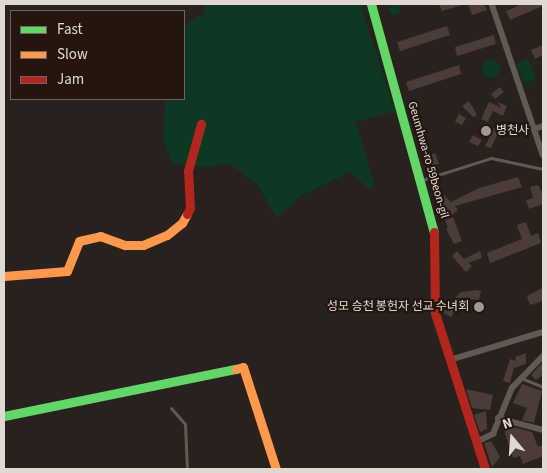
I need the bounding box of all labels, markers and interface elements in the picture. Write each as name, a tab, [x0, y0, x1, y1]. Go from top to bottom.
legend	[10, 10, 185, 100]
text: Fast	[57, 19, 83, 40]
text: Slow	[57, 44, 88, 65]
text: Jam	[57, 69, 84, 90]
street label: Geumhwa-ro 59beon-gil	[404, 100, 452, 220]
place label: 병천사	[496, 124, 529, 138]
marker: 병천사	[480, 125, 492, 137]
place label: 성모 승천 봉헌자 선교 수녀회	[327, 300, 469, 314]
marker: 성모 승천 봉헌자 선교 수녀회	[473, 301, 485, 313]
north arrow	[487, 413, 537, 463]
text: N	[500, 413, 515, 435]

